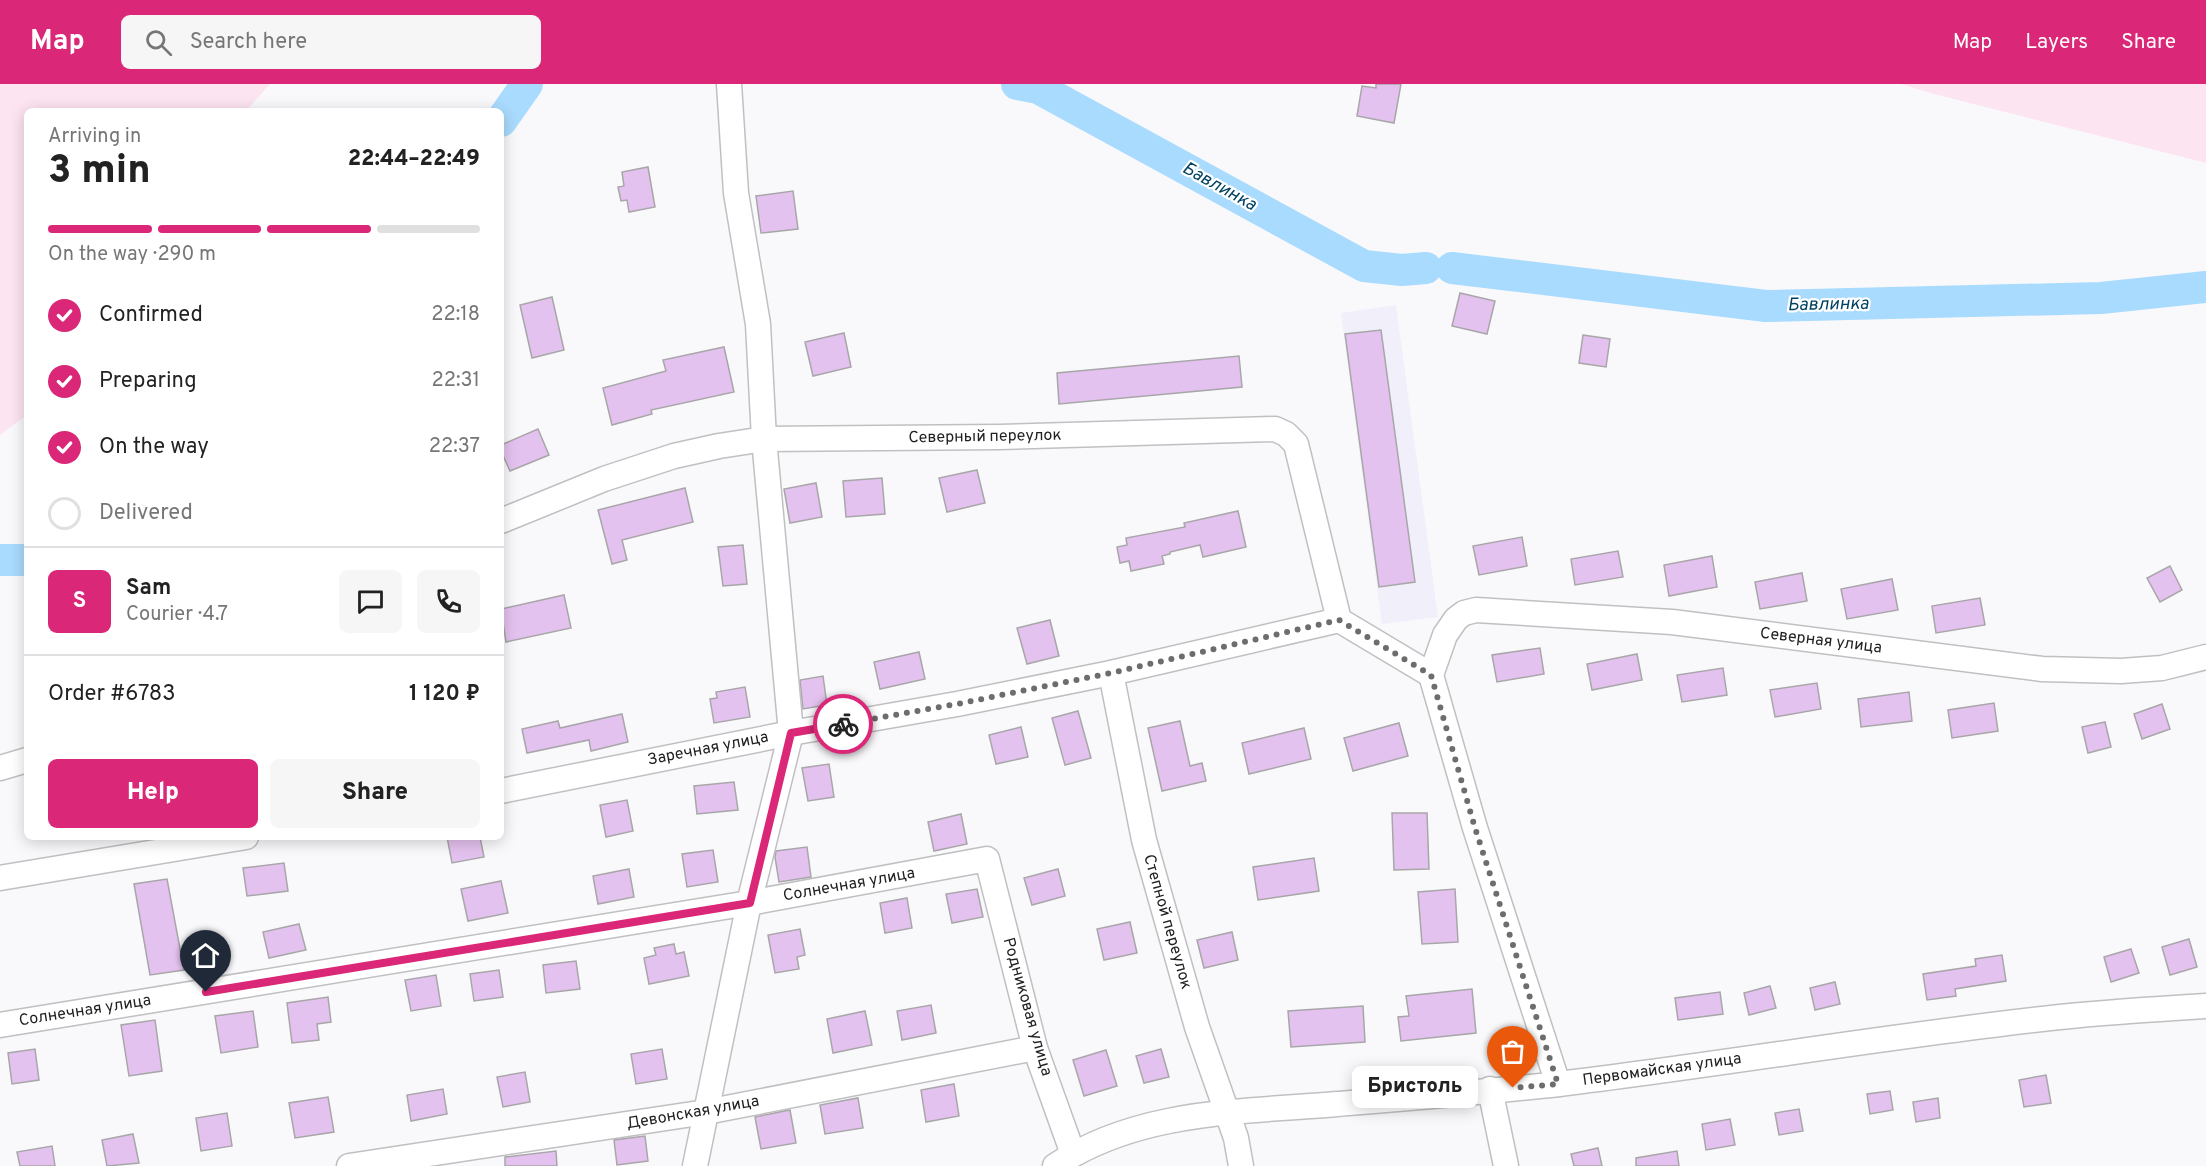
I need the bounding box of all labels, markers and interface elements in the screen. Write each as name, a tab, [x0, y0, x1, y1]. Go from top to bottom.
search box	[121, 15, 541, 69]
text: Map	[30, 24, 85, 60]
icon: search	[142, 26, 175, 59]
text: Search here	[190, 29, 307, 56]
text: Map	[1953, 29, 1992, 56]
text: Layers	[2025, 29, 2088, 56]
text: Share	[2121, 29, 2176, 56]
text: Arriving in	[48, 124, 141, 150]
text: 22:44–22:49	[348, 146, 480, 173]
text: 3 min	[48, 148, 151, 197]
water label: Бавлинка	[1178, 157, 1261, 217]
text: On the way · 290 m	[48, 242, 216, 268]
water label: Бавлинка	[1787, 293, 1870, 317]
icon: check	[48, 299, 81, 332]
text: Confirmed	[99, 302, 203, 329]
text: 22:18	[431, 302, 480, 328]
icon: check	[48, 365, 81, 398]
text: Preparing	[99, 368, 197, 395]
text: 22:31	[432, 368, 480, 394]
street label: Северный переулок	[908, 426, 1062, 448]
icon: check	[48, 431, 81, 464]
text: On the way	[99, 434, 209, 461]
text: 22:37	[429, 434, 480, 460]
text: Delivered	[99, 500, 193, 527]
button: chat	[339, 570, 402, 633]
button: phone	[417, 570, 480, 633]
text: Sam	[126, 575, 171, 602]
text: S	[73, 588, 86, 615]
text: Courier · 4.7	[126, 602, 228, 628]
street label: Северная улица	[1759, 624, 1883, 658]
text: Order #6783	[48, 681, 176, 708]
text: 1 120 ₽	[409, 681, 480, 708]
courier	[813, 694, 873, 754]
icon: bike	[827, 708, 860, 741]
street label: Заречная улица	[646, 727, 770, 771]
button: Help	[48, 759, 258, 828]
button: Share	[270, 759, 480, 828]
street label: Степной переулок	[1138, 852, 1196, 992]
street label: Солнечная улица	[781, 864, 917, 906]
pin	[180, 930, 231, 992]
street label: Родниковая улица	[998, 935, 1056, 1079]
icon: home	[189, 939, 222, 972]
street label: Солнечная улица	[17, 991, 153, 1031]
pin	[1487, 1026, 1538, 1088]
icon: bag	[1496, 1035, 1529, 1068]
street label: Первомайская улица	[1581, 1049, 1743, 1091]
callout: Бристоль	[1351, 1067, 1477, 1109]
text: Бристоль	[1368, 1074, 1462, 1100]
street label: Девонская улица	[625, 1091, 761, 1135]

